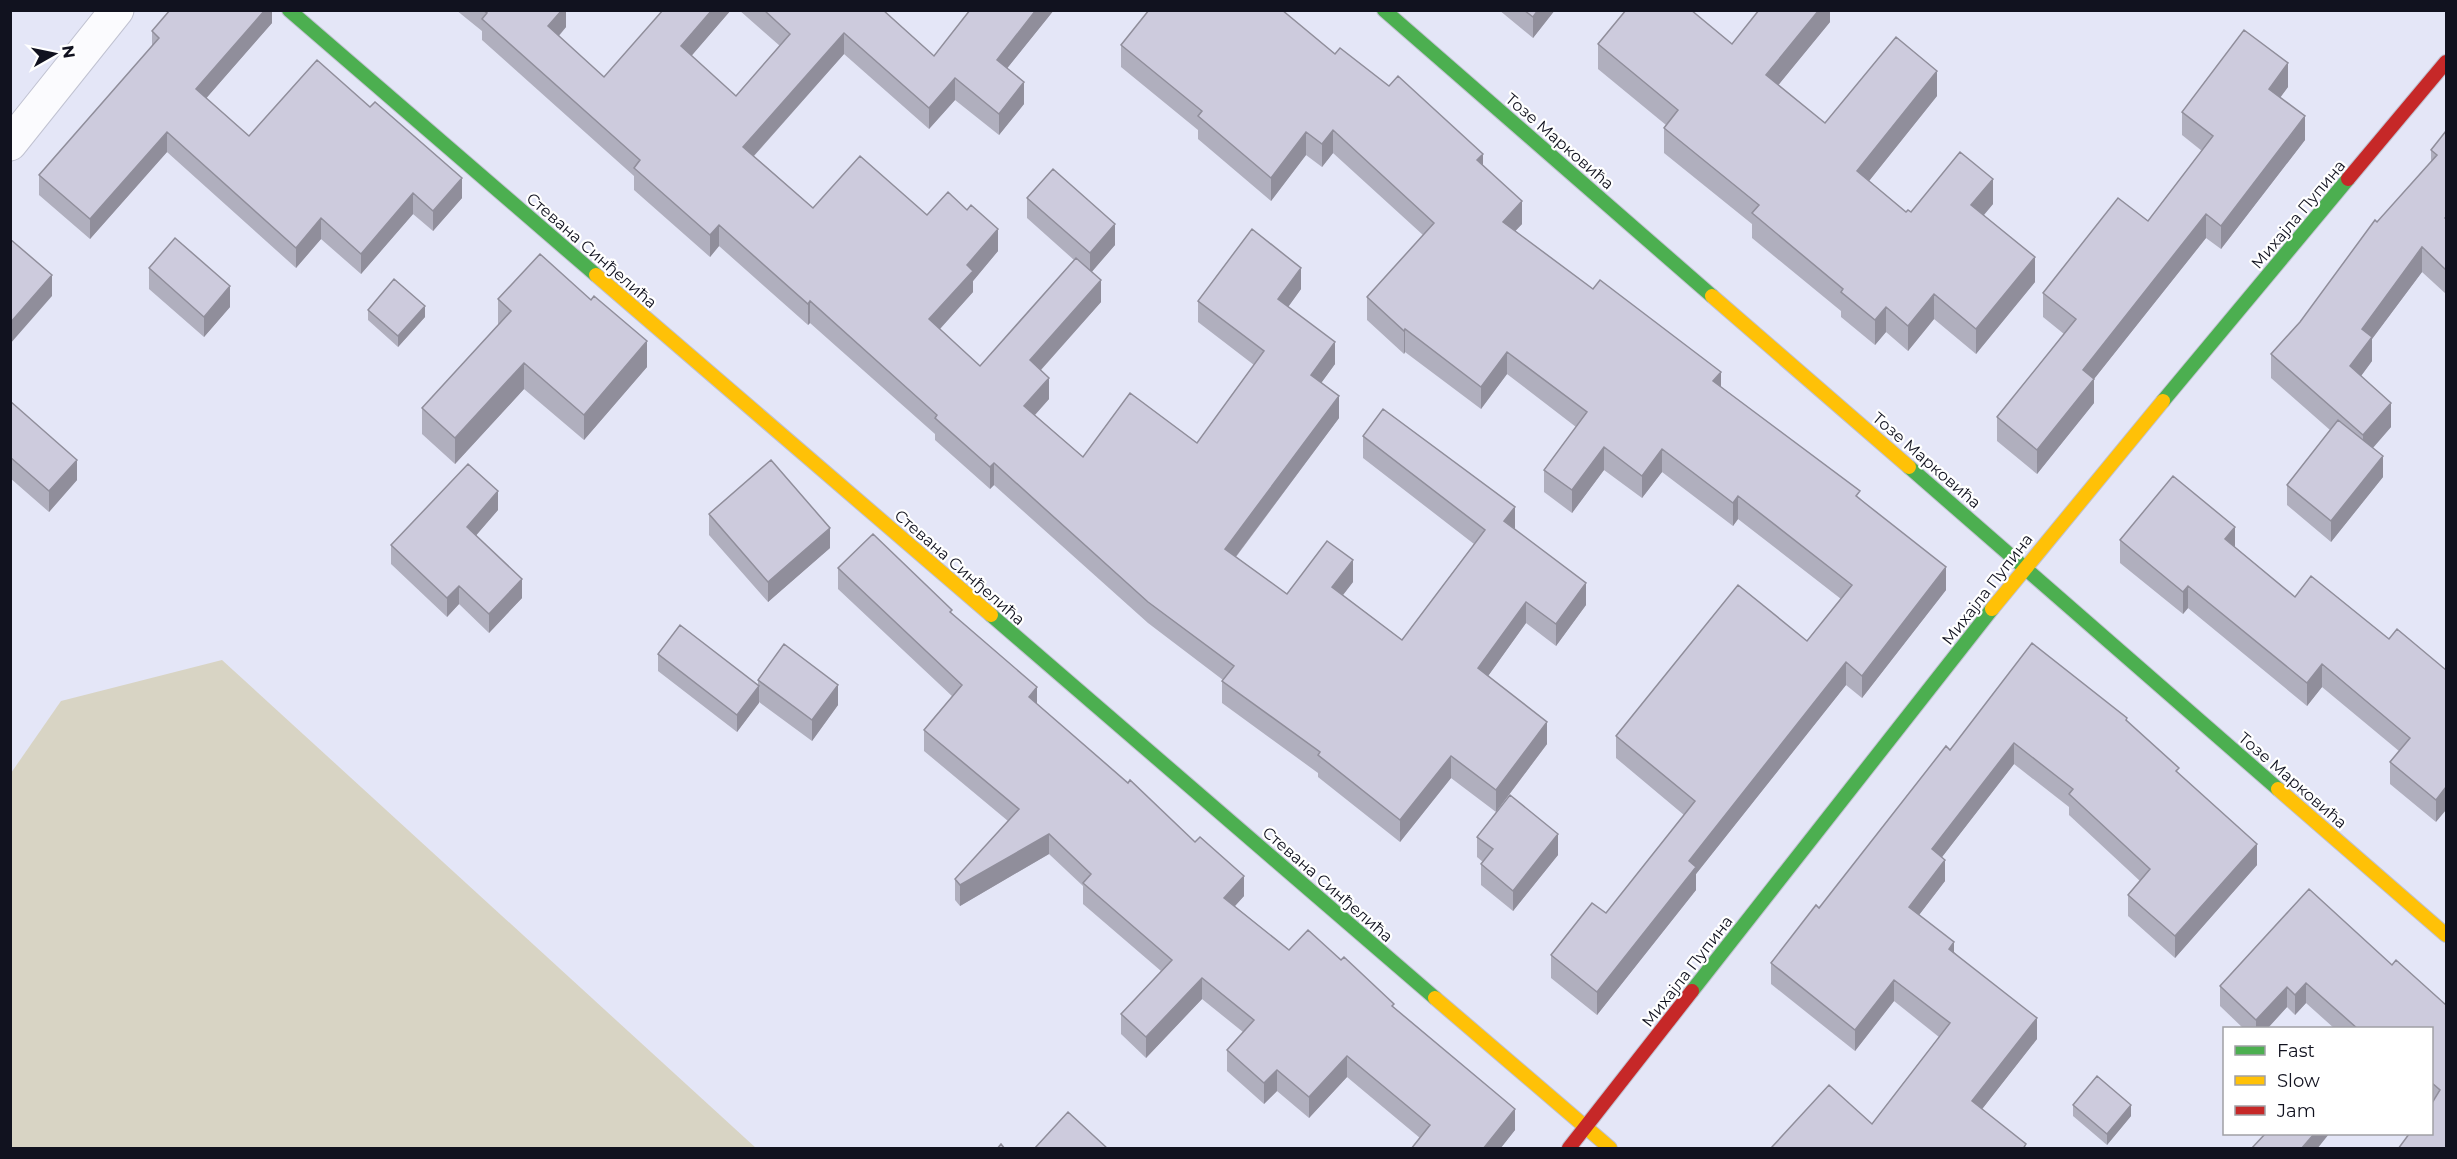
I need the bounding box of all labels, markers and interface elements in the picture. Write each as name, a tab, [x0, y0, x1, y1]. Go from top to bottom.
north arrow	[24, 24, 84, 84]
text: N	[58, 44, 79, 60]
street label: Тозе Марковића	[1502, 89, 1618, 193]
street label: Михајла Пупина	[2247, 156, 2349, 273]
street label: Стевана Синђелића	[523, 189, 661, 312]
street label: Тозе Марковића	[1869, 408, 1985, 512]
street label: Стевана Синђелића	[891, 506, 1029, 629]
street label: Михајла Пупина	[1938, 530, 2037, 649]
street label: Тозе Марковића	[2235, 728, 2351, 832]
street label: Стевана Синђелића	[1259, 823, 1397, 946]
street label: Михајла Пупина	[1638, 912, 1737, 1031]
legend	[2223, 1027, 2433, 1135]
text: Fast	[2277, 1040, 2315, 1062]
text: Slow	[2277, 1070, 2320, 1092]
text: Jam	[2276, 1100, 2316, 1122]

